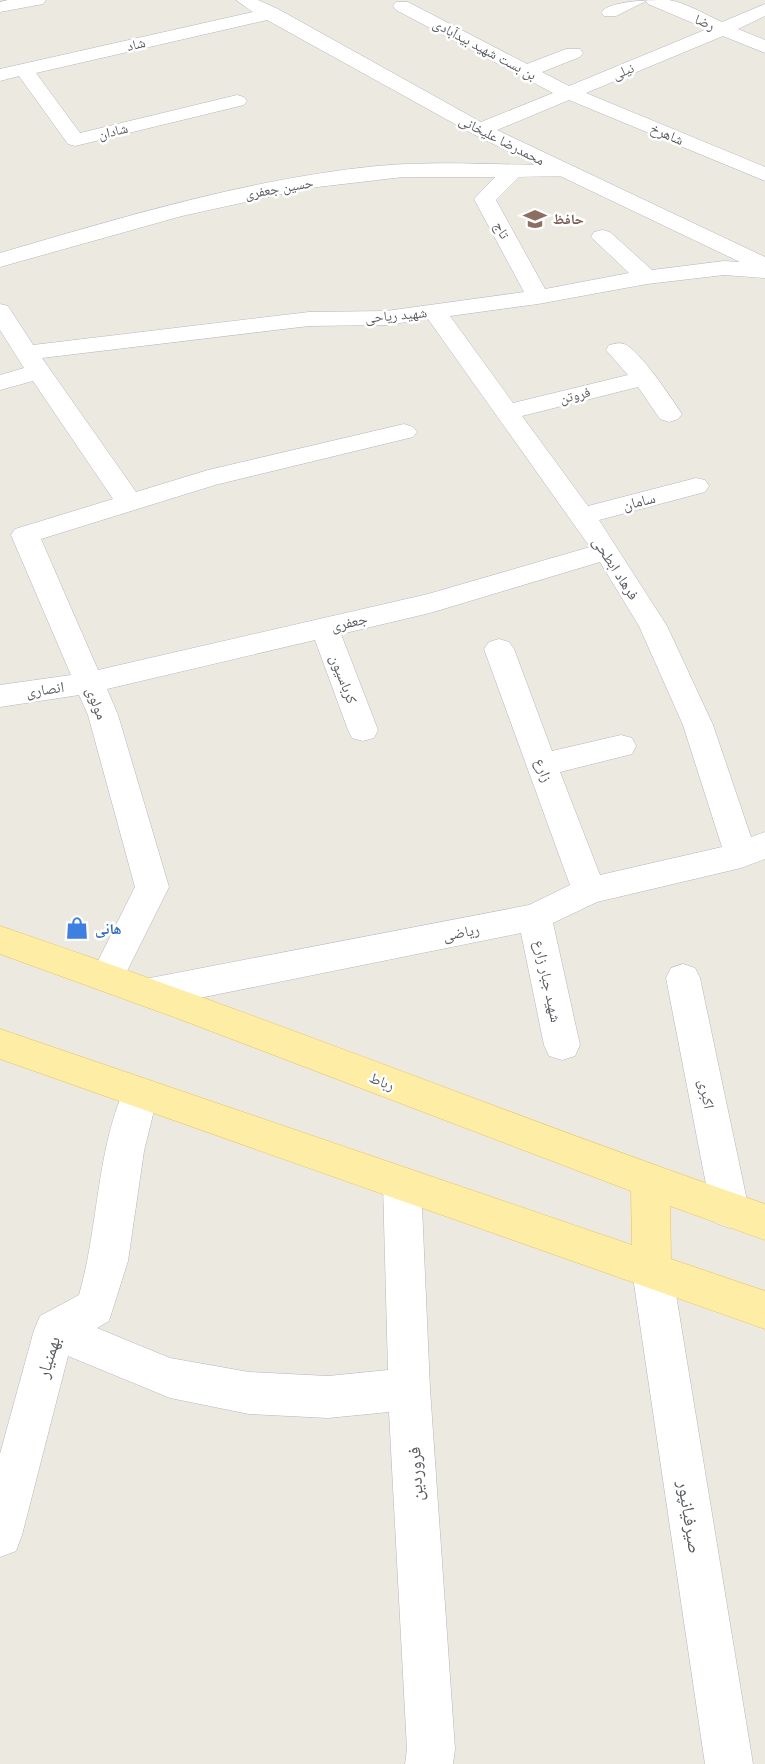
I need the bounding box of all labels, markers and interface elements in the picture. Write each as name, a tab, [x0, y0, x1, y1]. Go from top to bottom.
street label: رضا	[692, 10, 718, 34]
street label: بن بست شهید بیدآبادی	[430, 14, 540, 84]
street label: شاد	[125, 33, 147, 55]
street label: نیلی	[609, 58, 637, 83]
street label: محمدرضا علیخانی	[456, 111, 548, 169]
street label: شادان	[96, 119, 130, 143]
street label: شاهرخ	[647, 119, 686, 150]
street label: حسین جعفری	[243, 173, 315, 203]
school or university icon: حافظ	[522, 206, 548, 232]
place label: حافظ	[553, 210, 584, 228]
street label: تاج	[489, 218, 514, 243]
street label: شهید ریاحی	[364, 303, 428, 327]
street label: فروتن	[558, 382, 592, 407]
street label: سامان	[621, 488, 658, 515]
street label: فرهاد ابطحی	[588, 533, 643, 604]
street label: جعفری	[329, 608, 370, 636]
street label: کرباسیون	[325, 652, 362, 707]
street label: انصاری	[25, 677, 65, 702]
street label: مولوی	[81, 684, 112, 722]
street label: زارع	[530, 755, 557, 785]
shop icon: هانی	[64, 915, 90, 941]
place label: هانی	[95, 919, 122, 938]
street label: ریاضی	[441, 919, 481, 946]
street label: شهید جبار زارع	[529, 938, 566, 1024]
street label: رباط	[367, 1068, 397, 1094]
street label: اکبری	[694, 1078, 719, 1110]
street label: بهمنیار	[30, 1333, 65, 1382]
street label: فروردین	[402, 1446, 428, 1502]
street label: صیرفیانپور	[673, 1478, 707, 1555]

